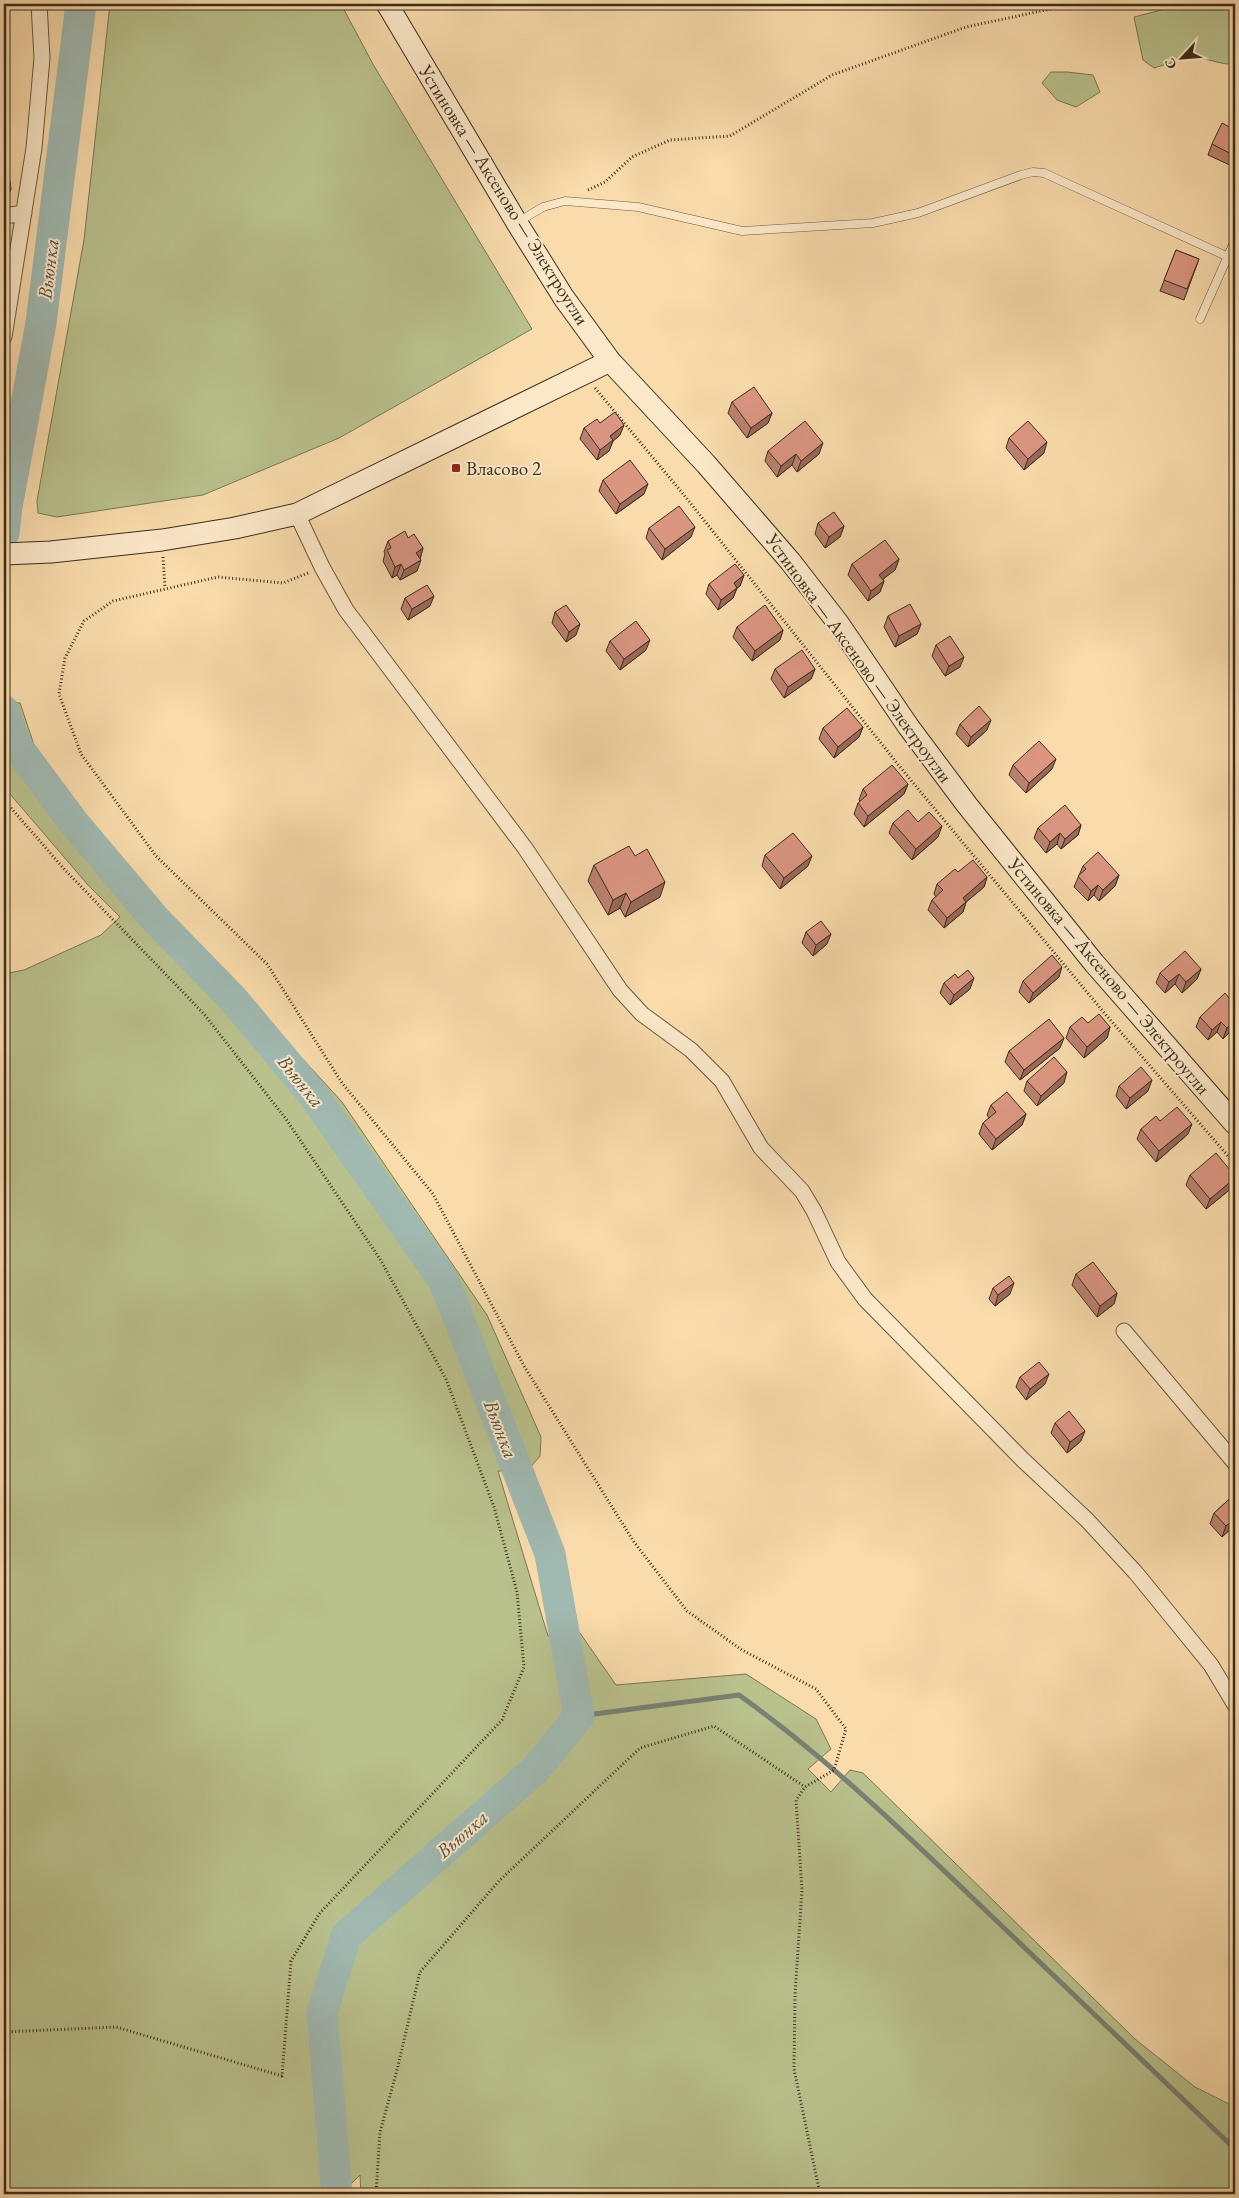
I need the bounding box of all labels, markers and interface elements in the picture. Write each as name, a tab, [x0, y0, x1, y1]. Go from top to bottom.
north arrow	[1156, 32, 1206, 82]
text: С	[1160, 55, 1181, 72]
street label: Устиновка — Аксеново — Электроугли	[413, 59, 595, 330]
water label: Вьюнка	[31, 237, 65, 302]
place label: Власово 2	[466, 456, 541, 481]
marker: Власово 2	[450, 462, 462, 474]
street label: Устиновка — Аксеново — Электроугли	[760, 528, 958, 788]
street label: Устиновка — Аксеново — Электроугли	[1002, 851, 1216, 1100]
water label: Вьюнка	[271, 1048, 330, 1113]
water label: Вьюнка	[478, 1395, 524, 1462]
water label: Вьюнка	[430, 1804, 493, 1864]

